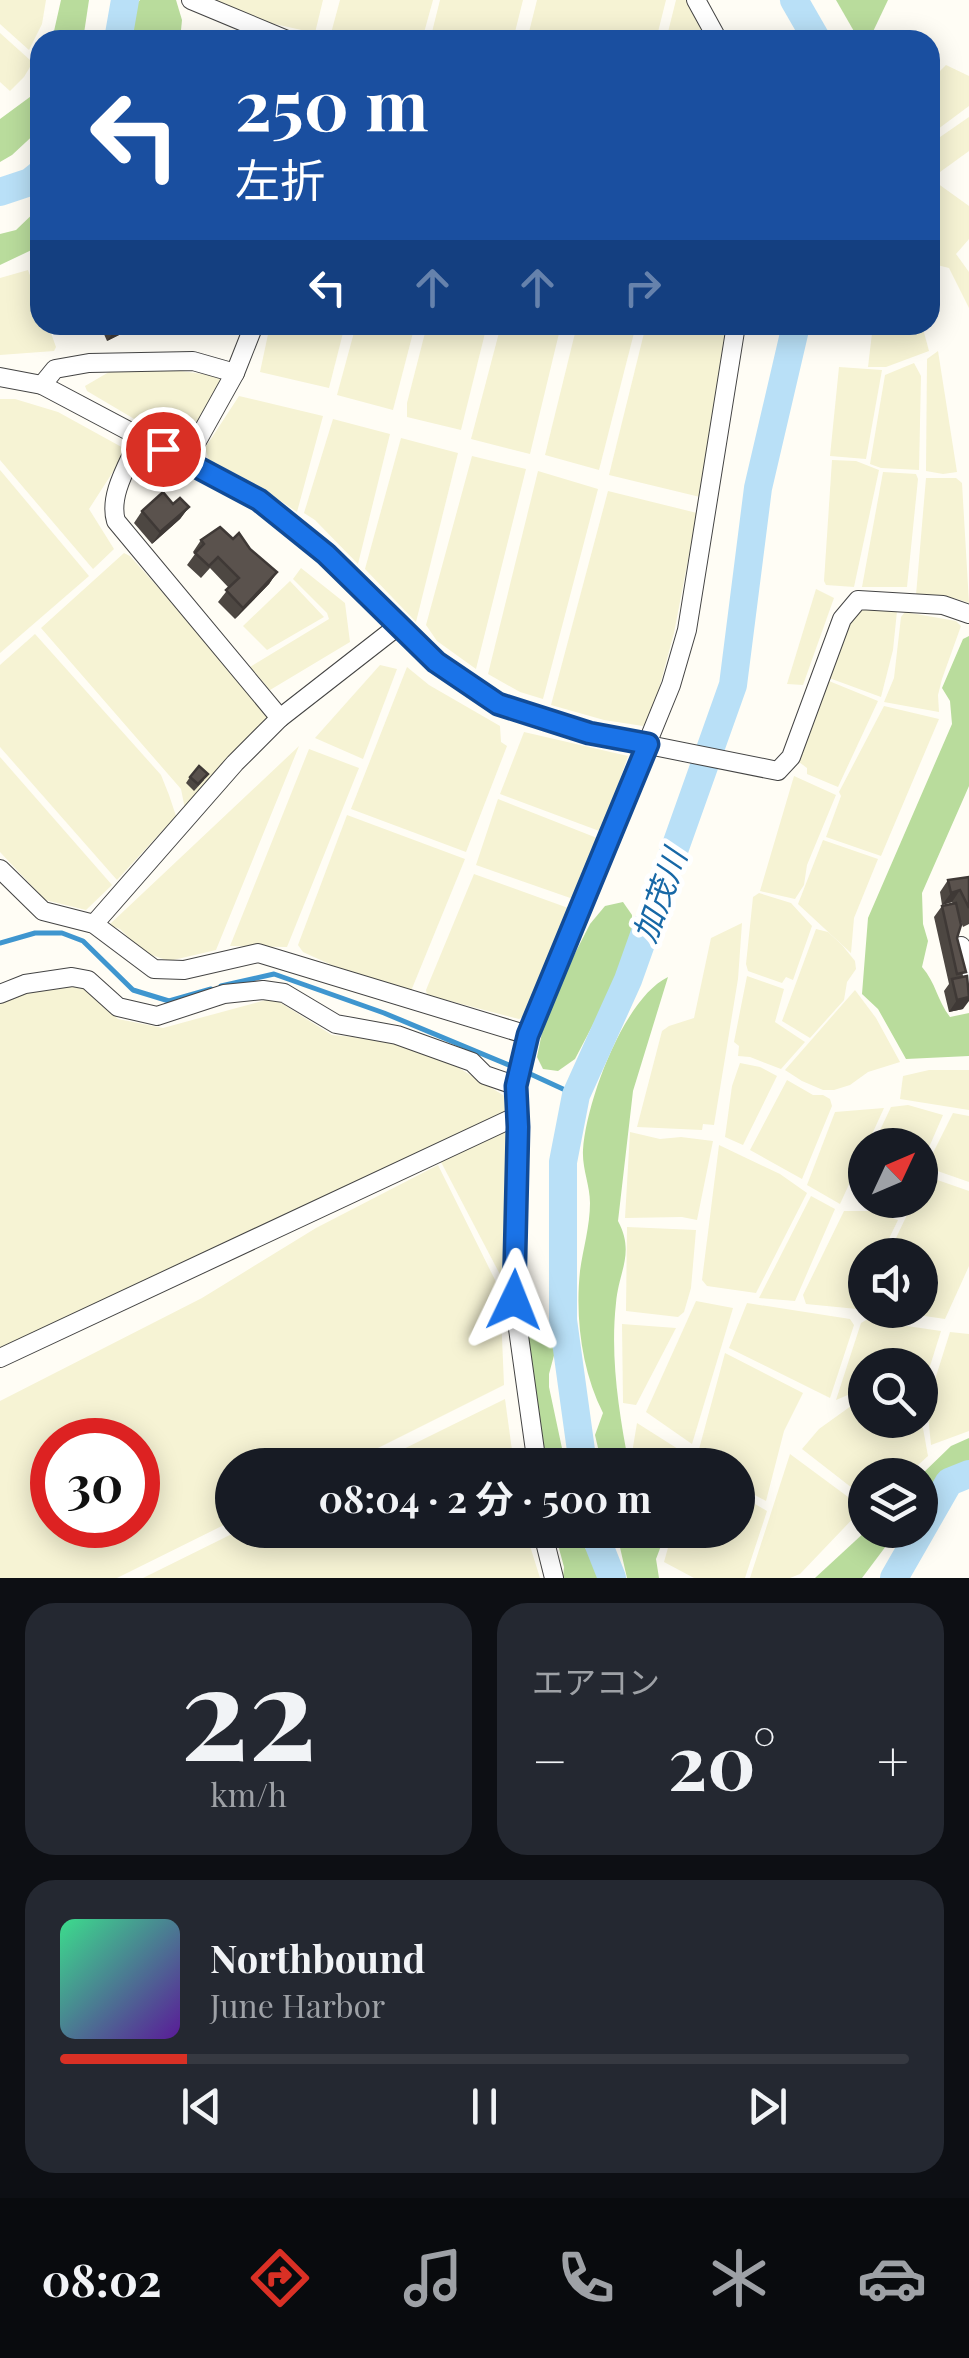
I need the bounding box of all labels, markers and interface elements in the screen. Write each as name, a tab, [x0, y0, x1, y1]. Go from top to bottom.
text: 250 m	[235, 55, 429, 149]
icon: left	[70, 70, 200, 200]
text: 左折	[235, 148, 325, 208]
icon: left	[300, 260, 355, 315]
icon: ahead	[405, 260, 460, 315]
icon: ahead	[510, 260, 565, 315]
icon: right	[615, 260, 670, 315]
pin	[121, 407, 206, 492]
icon: arrive	[136, 422, 191, 477]
water label: 加茂川	[621, 840, 696, 947]
north arrow	[848, 1128, 938, 1218]
map controls	[848, 1128, 938, 1548]
button: sound	[848, 1238, 938, 1328]
position arrow	[462, 1248, 566, 1352]
button: search	[848, 1348, 938, 1438]
speed limit sign: 30	[30, 1418, 160, 1548]
button: layers	[848, 1458, 938, 1548]
text: 08:04 · 2 分 · 500 m	[319, 1472, 652, 1523]
text: 22	[181, 1620, 316, 1794]
text: エアコン	[532, 1659, 660, 1702]
text: 20°	[668, 1709, 776, 1809]
text: −	[532, 1722, 568, 1796]
text: +	[877, 1722, 909, 1796]
text: km/h	[210, 1772, 287, 1815]
text: Northbound	[210, 1932, 425, 1983]
text: June Harbor	[210, 1983, 385, 2026]
icon: previous	[174, 2079, 229, 2134]
icon: pause	[457, 2079, 512, 2134]
icon: next	[740, 2079, 795, 2134]
icon: directions	[245, 2243, 315, 2313]
icon: music	[398, 2243, 468, 2313]
icon: phone	[551, 2243, 621, 2313]
icon: climate	[704, 2243, 774, 2313]
icon: car	[857, 2243, 927, 2313]
text: 08:02	[42, 2248, 161, 2308]

